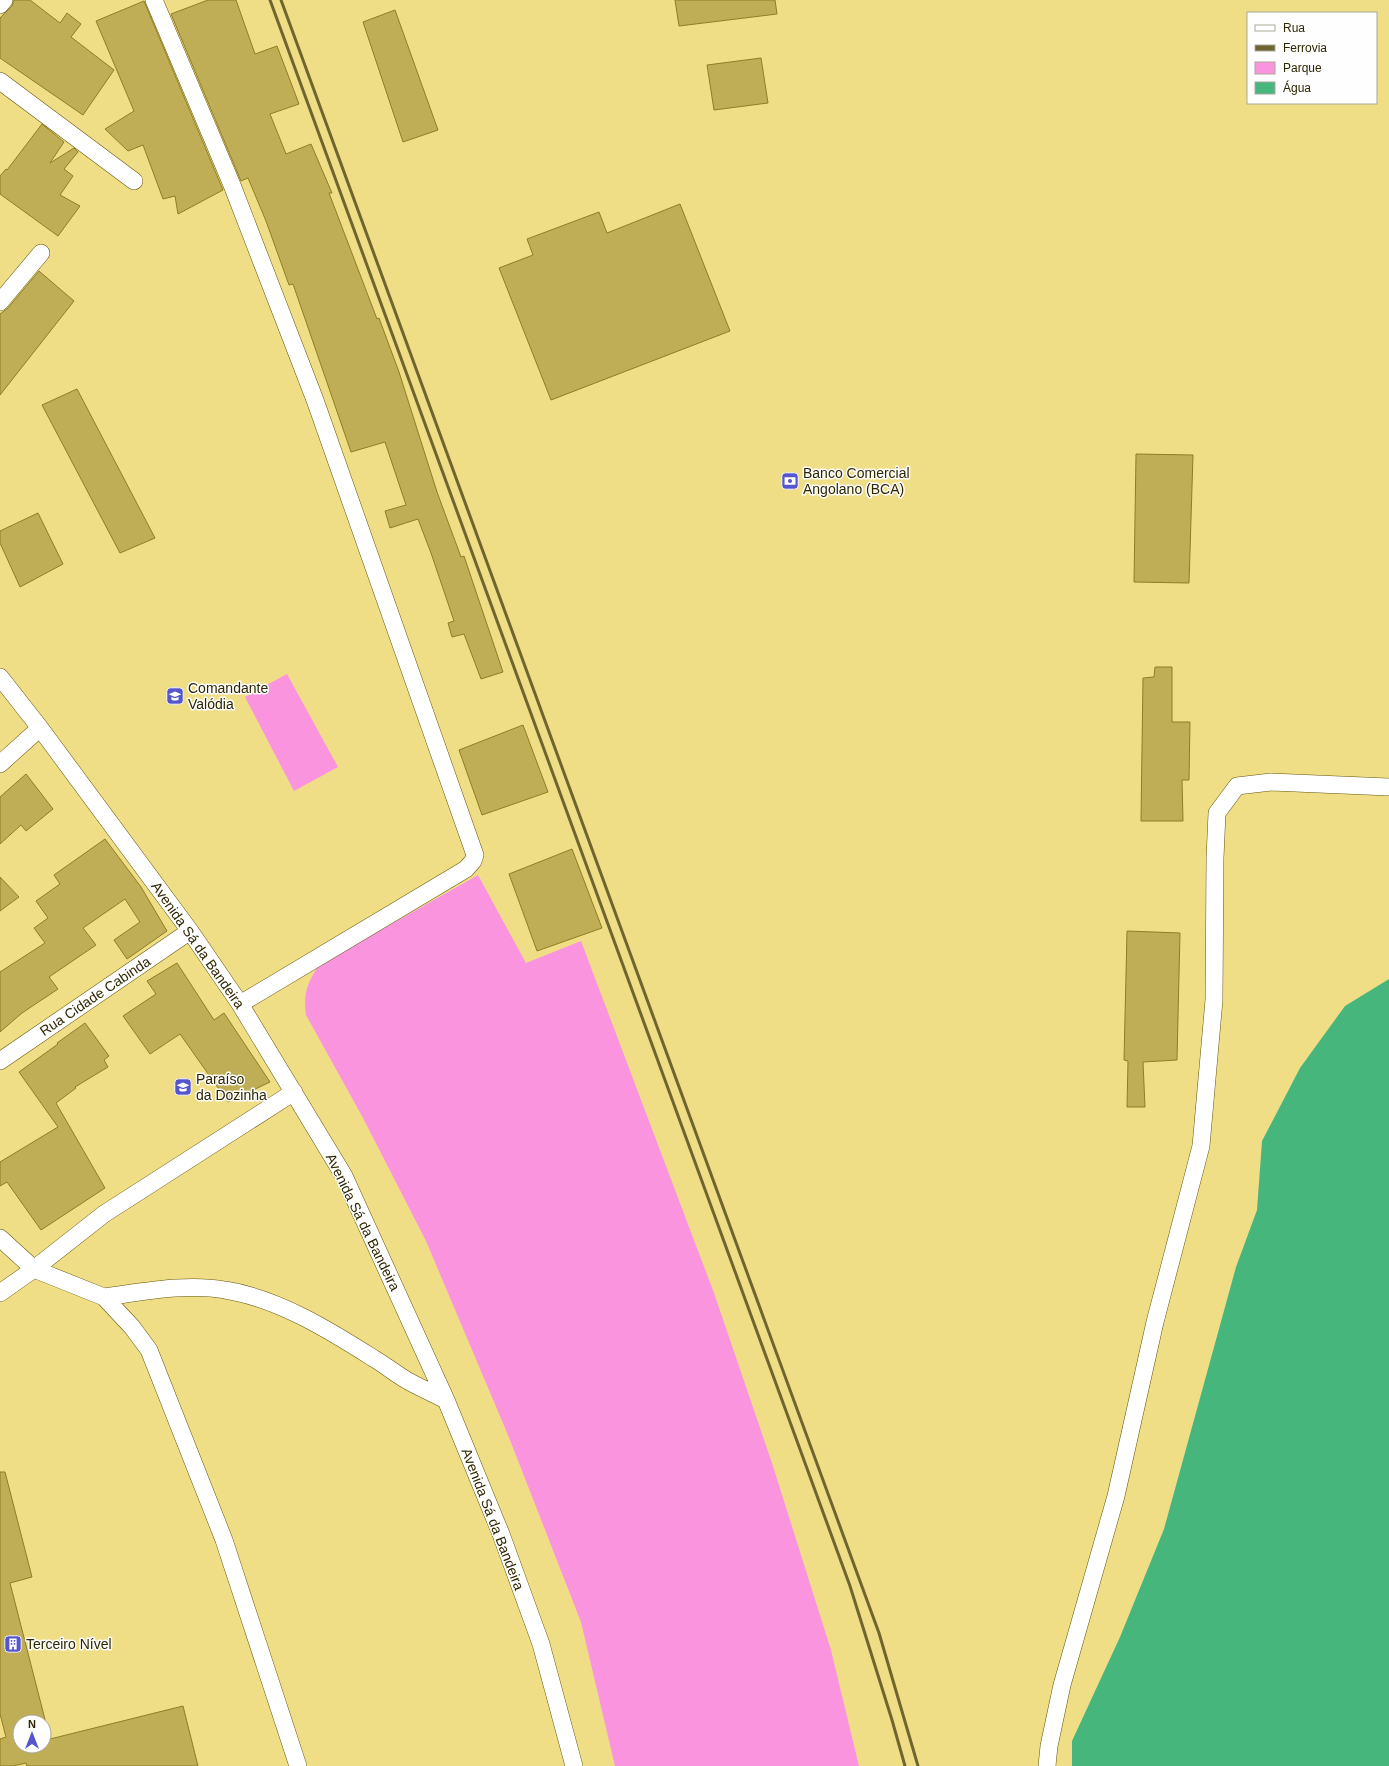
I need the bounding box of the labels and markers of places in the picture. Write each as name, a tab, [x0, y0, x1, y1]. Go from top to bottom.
place label: Banco Comercial Angolano (BCA)	[803, 465, 910, 497]
bank icon: Banco Comercial Angolano (BCA)	[780, 471, 800, 491]
place label: Comandante Valódia	[188, 680, 268, 712]
school or university icon: Comandante Valódia	[165, 686, 185, 706]
place label: Paraíso da Dozinha	[196, 1071, 267, 1103]
school or university icon: Paraíso da Dozinha	[173, 1077, 193, 1097]
building icon: Terceiro Nível	[3, 1634, 23, 1654]
place label: Terceiro Nível	[26, 1636, 112, 1652]

